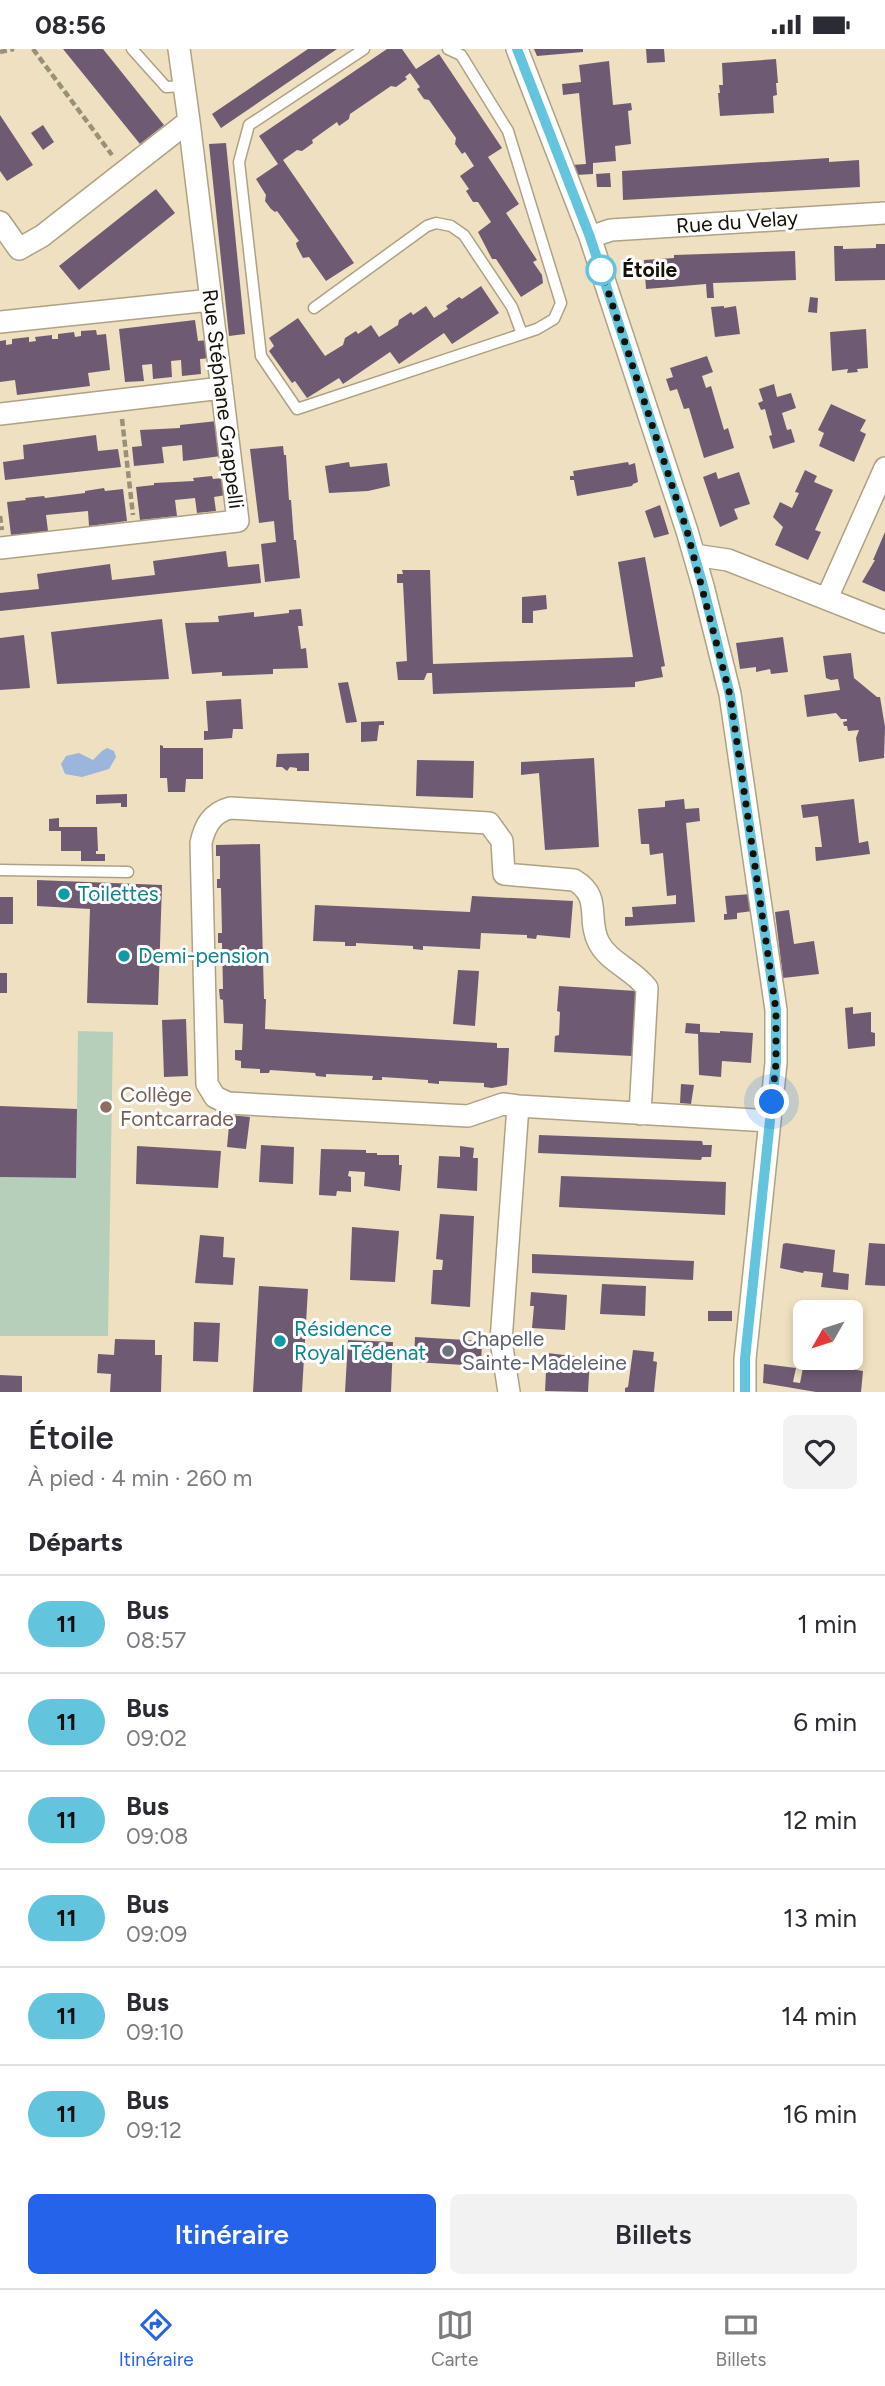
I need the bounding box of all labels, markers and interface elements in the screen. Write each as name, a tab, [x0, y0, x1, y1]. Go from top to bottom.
text: 08:56	[35, 9, 106, 41]
street label: Rue du Velay	[675, 205, 799, 238]
marker: Étoile	[586, 255, 616, 285]
place label: Étoile	[622, 257, 677, 282]
street label: Rue Stéphane Grappelli	[198, 288, 249, 510]
place label: Toilettes	[78, 881, 159, 906]
marker: Toilettes	[56, 886, 72, 902]
place label: Demi-pension	[138, 943, 270, 968]
marker: Demi-pension	[116, 948, 132, 964]
place label: Collège Fontcarrade	[120, 1082, 234, 1131]
your location	[754, 1084, 789, 1119]
marker: Collège Fontcarrade	[98, 1099, 114, 1115]
north arrow	[793, 1300, 863, 1370]
map controls	[793, 1300, 863, 1370]
place label: Résidence Royal Tédenat	[294, 1316, 426, 1365]
place label: Chapelle Sainte-Madeleine	[462, 1326, 627, 1375]
marker: Résidence Royal Tédenat	[272, 1333, 288, 1349]
marker: Chapelle Sainte-Madeleine	[440, 1343, 456, 1359]
button: heart	[783, 1415, 857, 1489]
text: Étoile	[28, 1418, 114, 1457]
text: À pied · 4 min · 260 m	[28, 1464, 252, 1492]
text: Départs	[28, 1526, 123, 1558]
text: Bus	[126, 1594, 169, 1626]
text: 1 min	[797, 1608, 857, 1640]
text: 11	[56, 1609, 77, 1638]
text: 08:57	[126, 1626, 186, 1654]
text: Bus	[126, 1692, 169, 1724]
text: 6 min	[793, 1706, 857, 1738]
text: 11	[56, 1707, 77, 1736]
text: 09:02	[126, 1724, 187, 1752]
text: Bus	[126, 1790, 169, 1822]
text: 12 min	[783, 1804, 857, 1836]
text: 11	[56, 1805, 77, 1834]
text: 09:08	[126, 1822, 188, 1850]
text: Bus	[126, 1888, 169, 1920]
text: 13 min	[783, 1902, 857, 1934]
text: 11	[56, 1903, 77, 1932]
text: 09:09	[126, 1920, 187, 1948]
text: Bus	[126, 1986, 169, 2018]
text: 14 min	[781, 2000, 857, 2032]
text: 11	[56, 2001, 77, 2030]
text: 09:10	[126, 2018, 184, 2046]
text: Bus	[126, 2084, 169, 2116]
text: 16 min	[782, 2098, 857, 2130]
text: 11	[56, 2099, 77, 2128]
text: 09:12	[126, 2116, 182, 2144]
button: Itinéraire	[28, 2194, 436, 2274]
button: Billets	[450, 2194, 857, 2274]
tab: Itinéraire	[119, 2306, 194, 2371]
tab: Carte	[431, 2306, 478, 2371]
tab: Billets	[716, 2306, 766, 2371]

